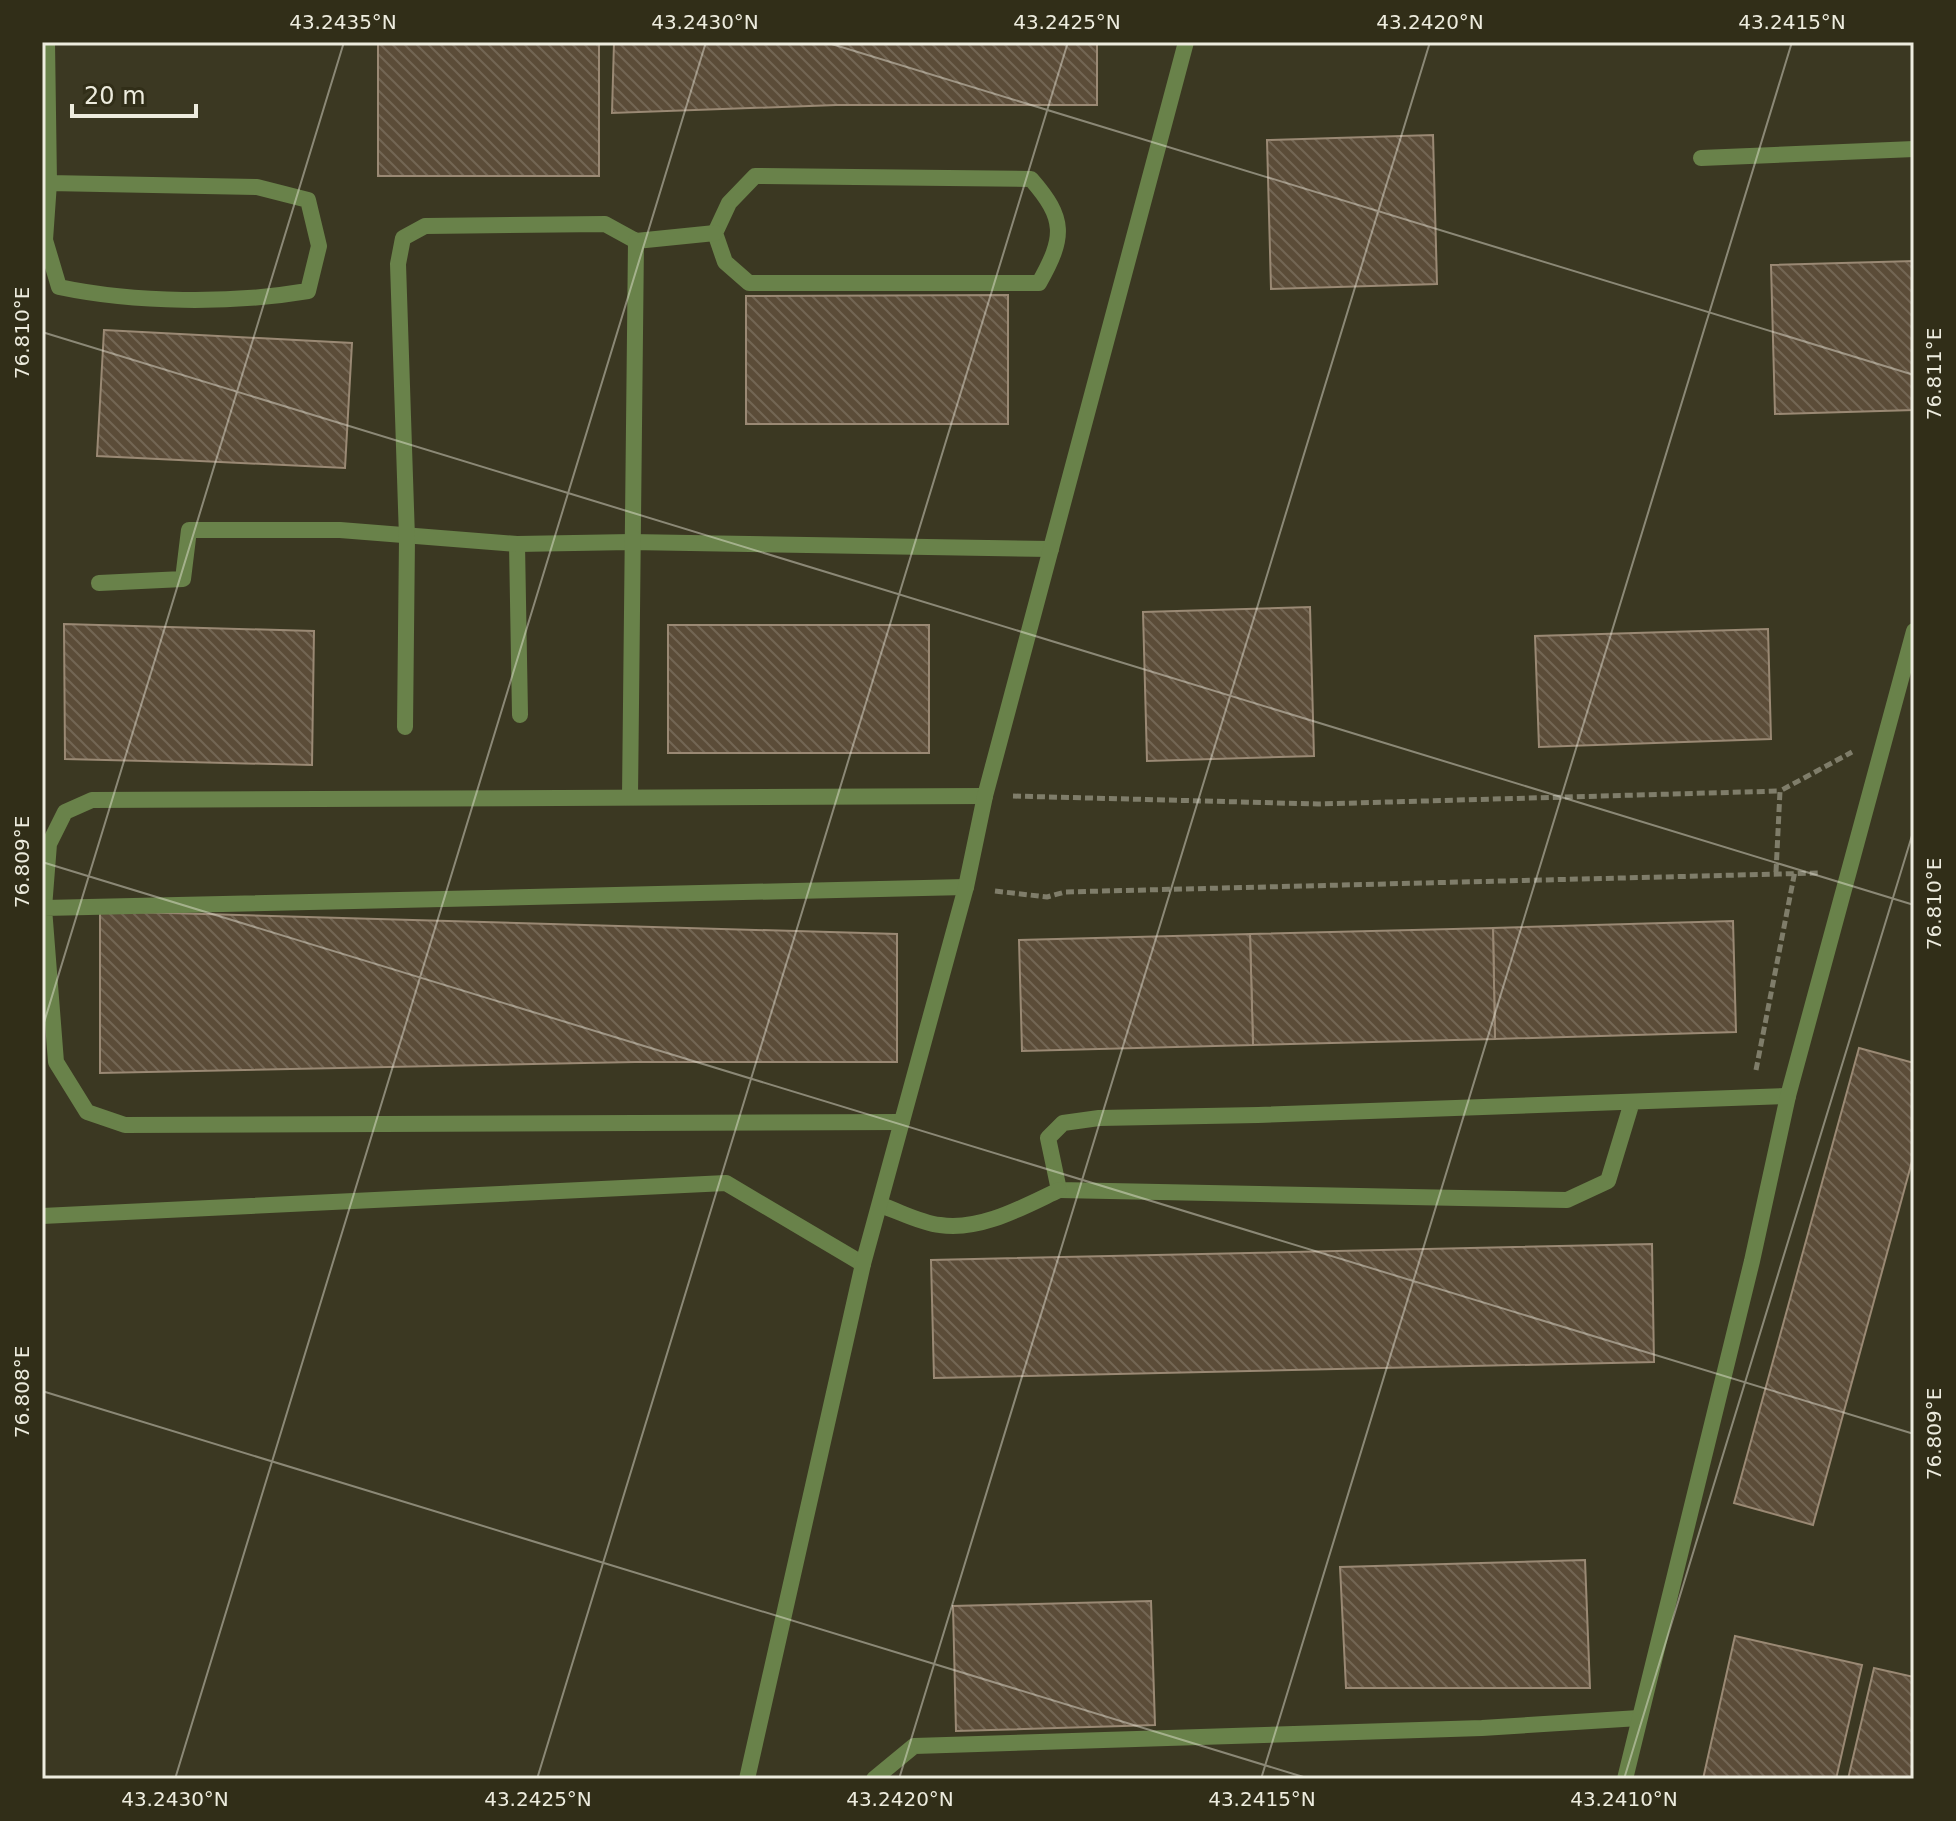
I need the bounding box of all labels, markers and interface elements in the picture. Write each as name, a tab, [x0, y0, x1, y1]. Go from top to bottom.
text: 43.2435°N	[289, 10, 397, 34]
text: 43.2430°N	[651, 10, 759, 34]
text: 43.2425°N	[1013, 10, 1121, 34]
text: 43.2420°N	[1376, 10, 1484, 34]
text: 43.2415°N	[1738, 10, 1846, 34]
scale bar	[72, 68, 196, 118]
text: 20 m	[84, 82, 146, 110]
text: 76.810°E	[10, 287, 34, 379]
text: 76.811°E	[1922, 328, 1946, 420]
text: 76.809°E	[10, 816, 34, 908]
text: 76.810°E	[1922, 858, 1946, 950]
text: 76.808°E	[10, 1346, 34, 1438]
text: 76.809°E	[1922, 1388, 1946, 1480]
text: 43.2430°N	[121, 1787, 229, 1811]
text: 43.2425°N	[484, 1787, 592, 1811]
text: 43.2420°N	[846, 1787, 954, 1811]
text: 43.2415°N	[1208, 1787, 1316, 1811]
text: 43.2410°N	[1570, 1787, 1678, 1811]

